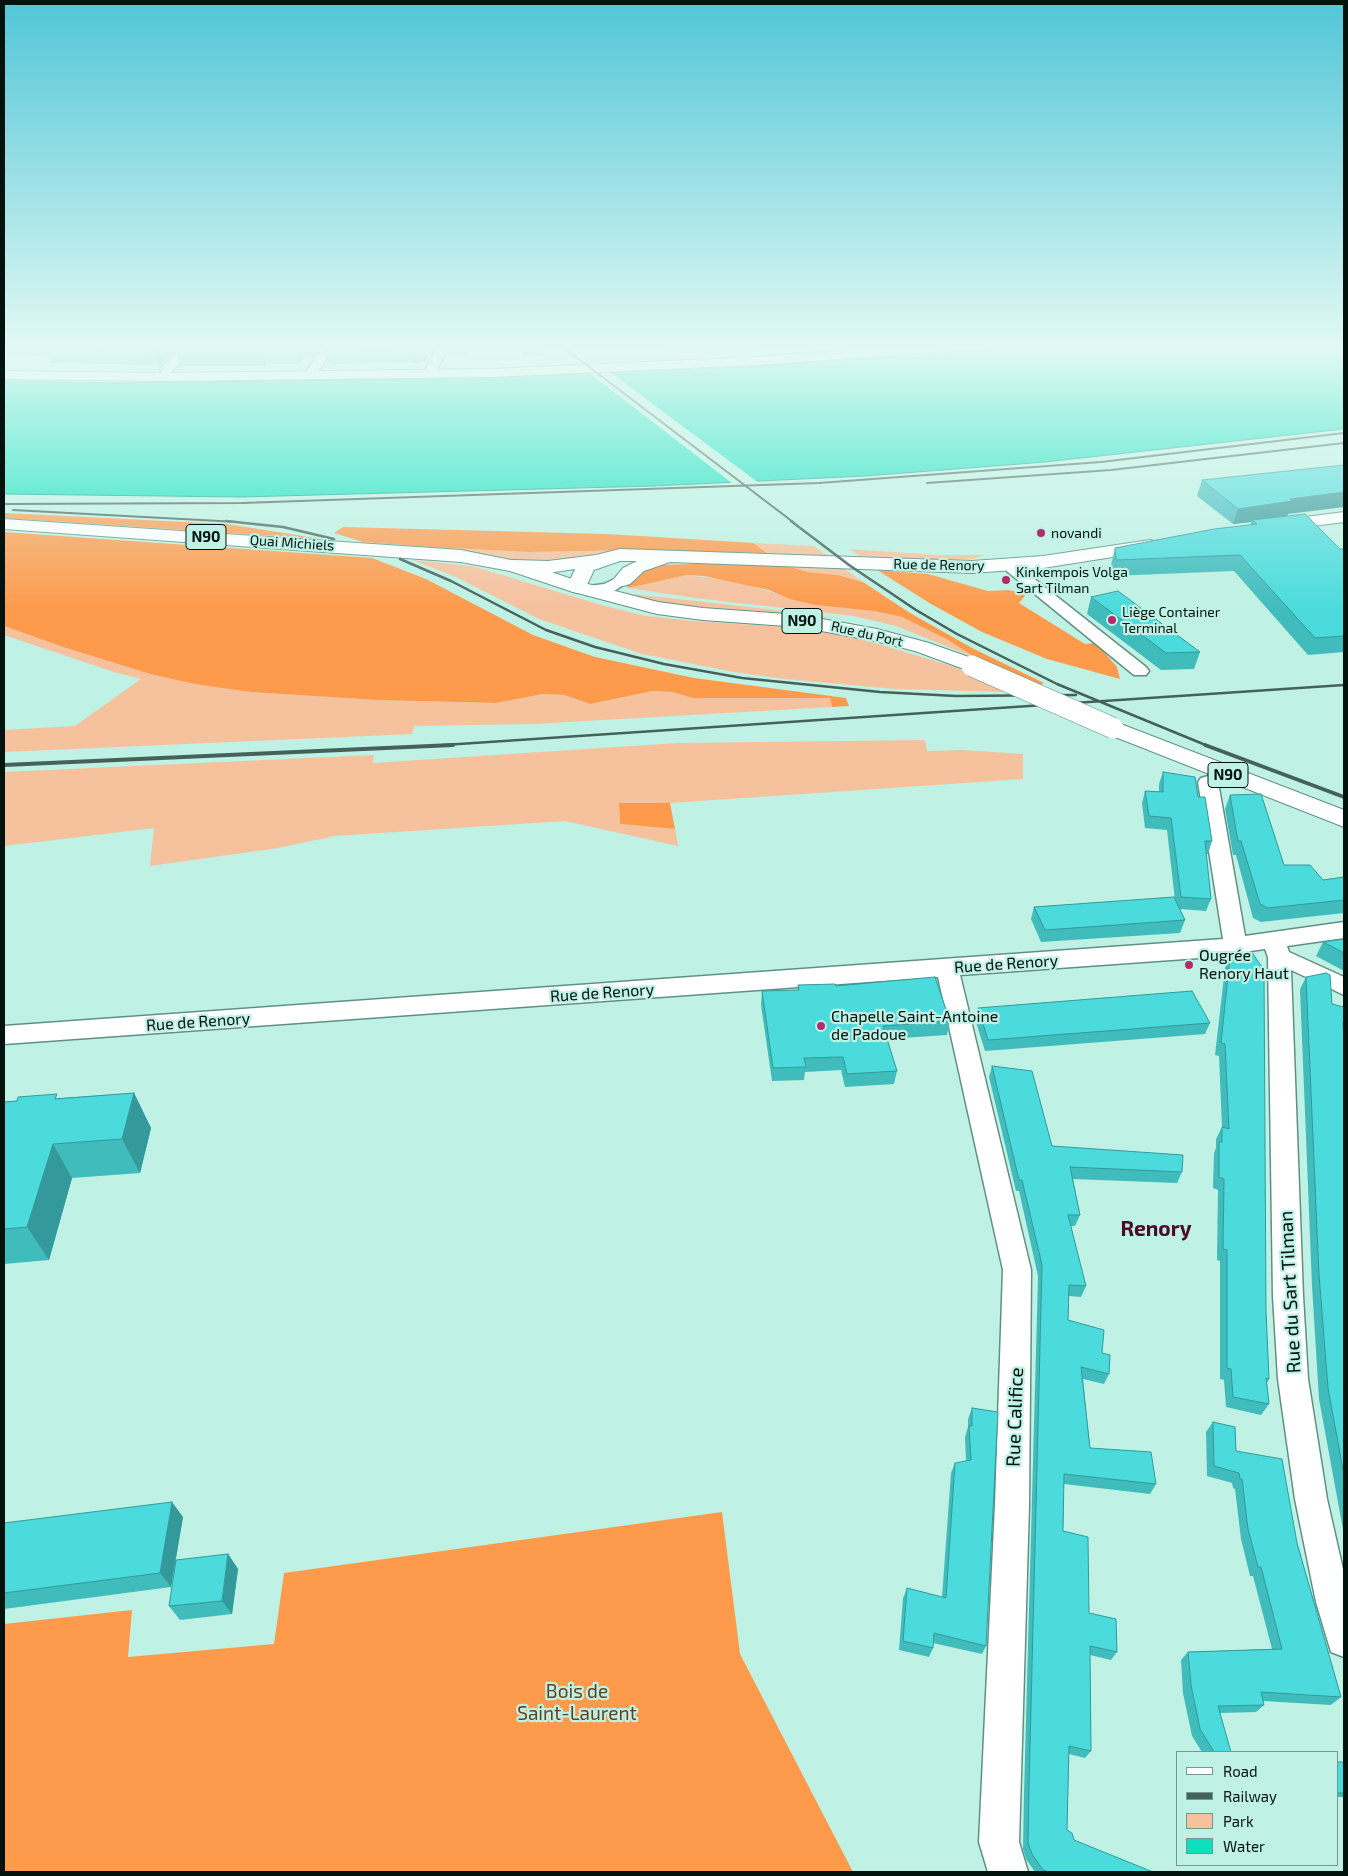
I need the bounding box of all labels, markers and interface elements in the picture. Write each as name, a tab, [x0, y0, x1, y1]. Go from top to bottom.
road number: N90	[186, 524, 226, 550]
place label: novandi	[1051, 525, 1102, 541]
marker: novandi	[1035, 527, 1047, 539]
street label: Quai Michiels	[249, 532, 335, 554]
street label: Rue de Renory	[893, 556, 985, 574]
place label: Kinkempois Volga Sart Tilman	[1016, 564, 1128, 596]
marker: Kinkempois Volga Sart Tilman	[1000, 574, 1012, 586]
place label: Liège Container Terminal	[1122, 604, 1220, 636]
road number: N90	[782, 608, 822, 634]
marker: Liège Container Terminal	[1106, 614, 1118, 626]
street label: Rue du Port	[829, 618, 905, 650]
road number: N90	[1208, 762, 1248, 788]
place label: Ougrée Renory Haut	[1199, 946, 1289, 984]
street label: Rue de Renory	[953, 951, 1059, 977]
marker: Ougrée Renory Haut	[1183, 959, 1195, 971]
street label: Rue de Renory	[549, 980, 655, 1006]
place label: Chapelle Saint-Antoine de Padoue	[831, 1007, 998, 1045]
street label: Rue de Renory	[145, 1009, 251, 1035]
marker: Chapelle Saint-Antoine de Padoue	[815, 1020, 827, 1032]
street label: Rue du Sart Tilman	[1274, 1210, 1306, 1374]
district label: Renory	[1120, 1216, 1192, 1242]
street label: Rue Califice	[1002, 1367, 1028, 1467]
park label: Bois de Saint-Laurent	[517, 1681, 637, 1725]
legend	[1176, 1751, 1338, 1866]
text: Road	[1223, 1762, 1258, 1780]
text: Railway	[1223, 1787, 1277, 1805]
text: Park	[1223, 1812, 1254, 1830]
text: Water	[1223, 1837, 1265, 1855]

